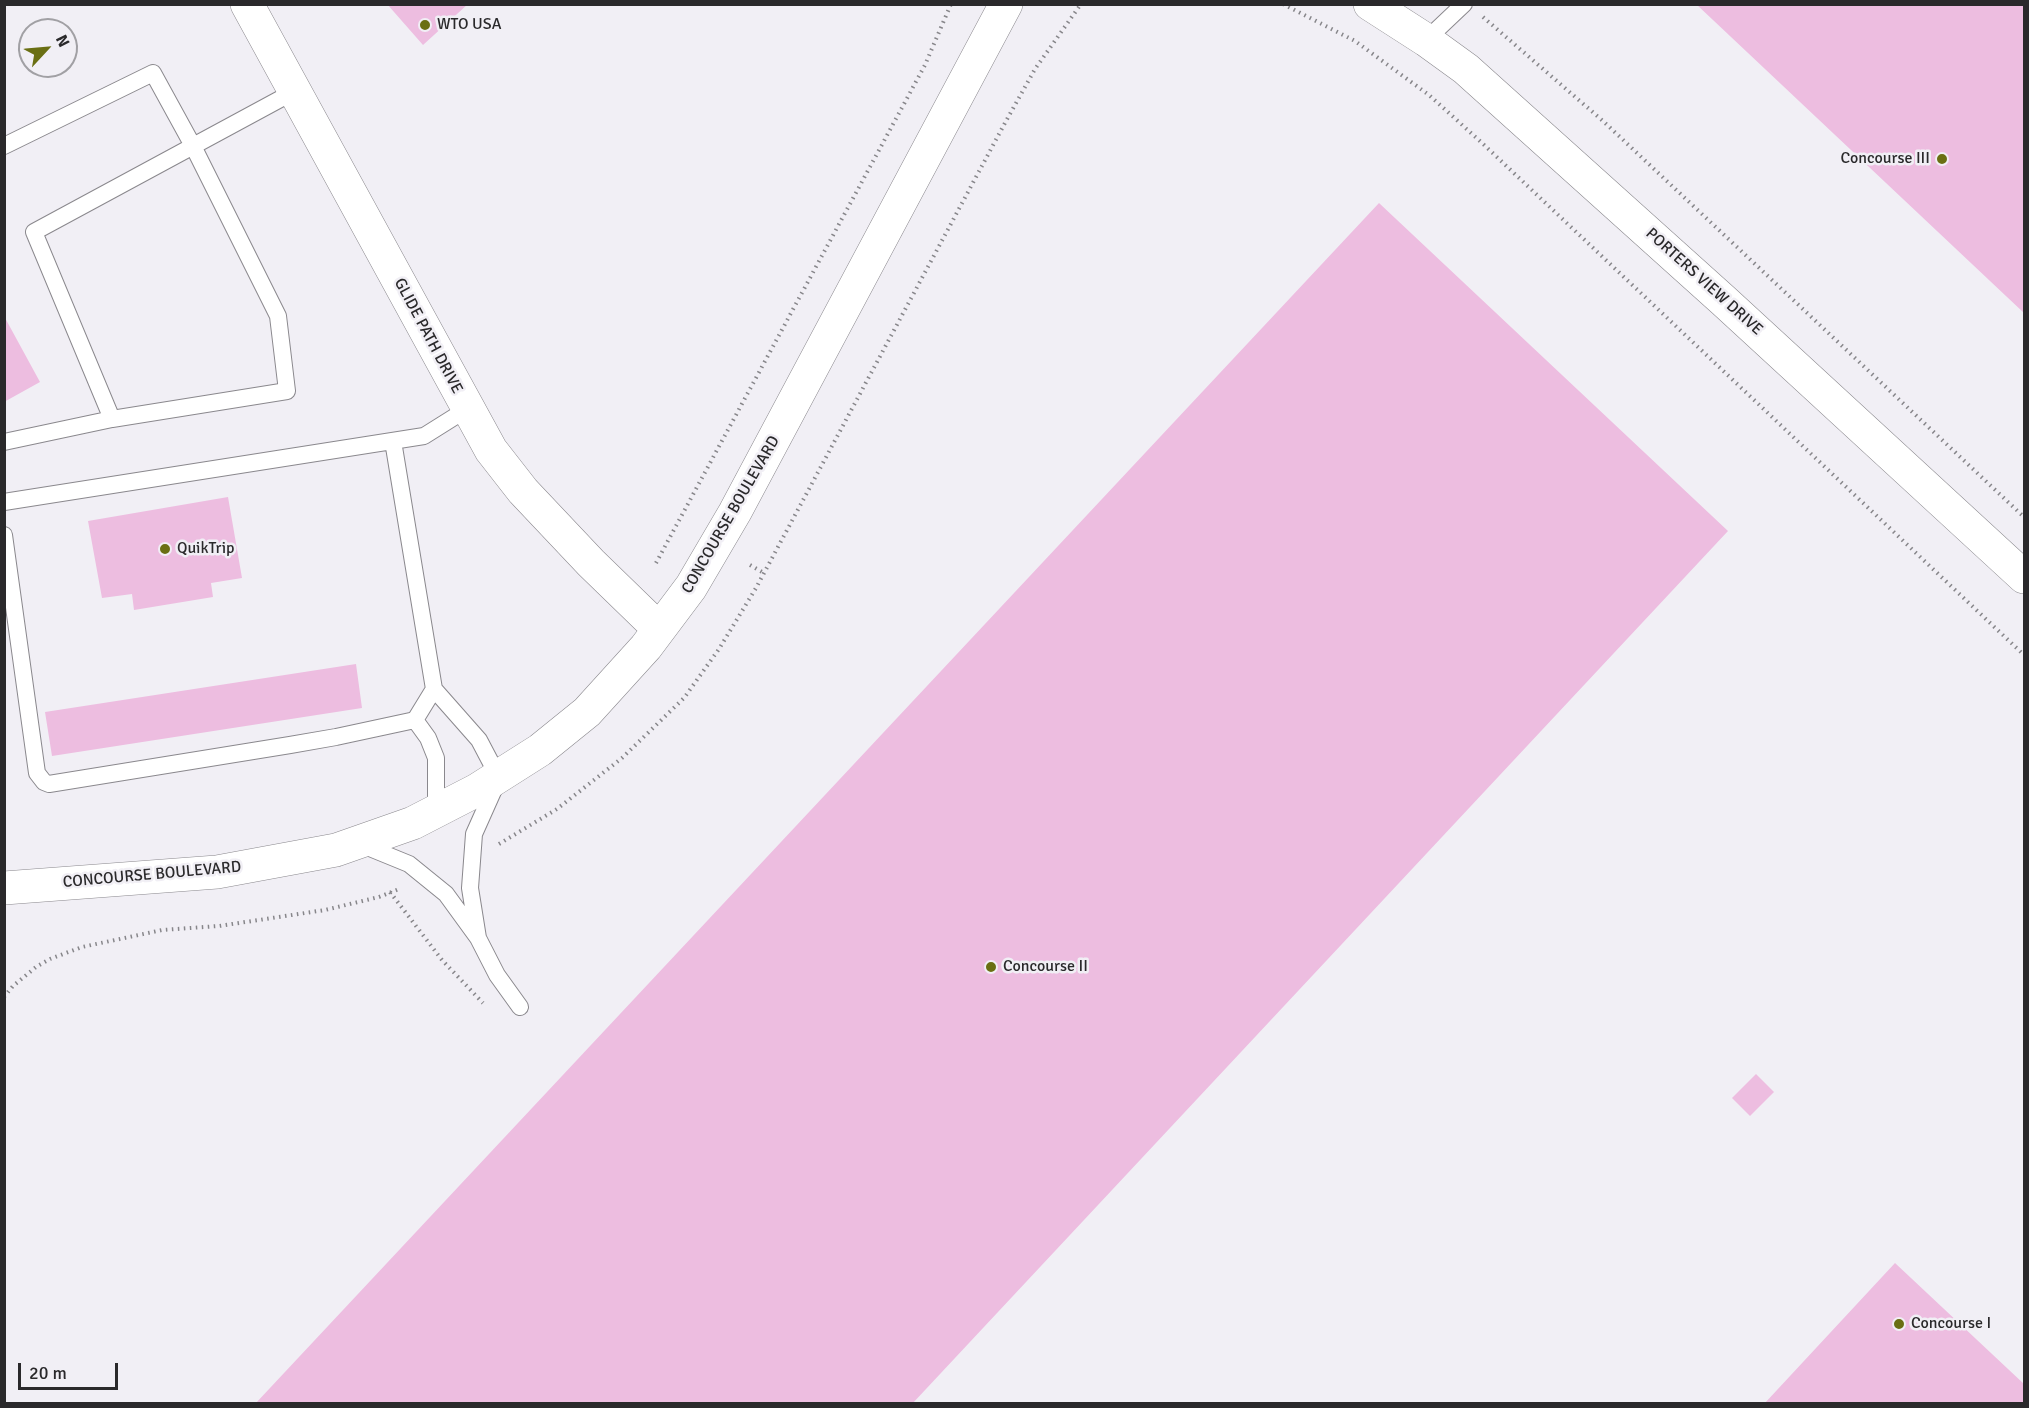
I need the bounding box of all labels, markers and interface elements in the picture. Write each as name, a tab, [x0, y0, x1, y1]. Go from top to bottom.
place label: WTO USA	[437, 15, 501, 35]
north arrow	[18, 18, 78, 78]
marker: WTO USA	[418, 18, 432, 32]
text: N	[51, 32, 74, 50]
place label: Concourse III	[1840, 149, 1930, 169]
marker: Concourse III	[1935, 152, 1949, 166]
street label: PORTERS VIEW DRIVE	[1641, 224, 1767, 340]
street label: GLIDE PATH DRIVE	[389, 275, 467, 397]
street label: CONCOURSE BOULEVARD	[678, 433, 784, 597]
place label: QuikTrip	[177, 539, 235, 559]
marker: QuikTrip	[158, 542, 172, 556]
street label: CONCOURSE BOULEVARD	[62, 858, 242, 892]
place label: Concourse II	[1003, 957, 1088, 977]
marker: Concourse II	[984, 960, 998, 974]
place label: Concourse I	[1911, 1314, 1991, 1334]
marker: Concourse I	[1892, 1317, 1906, 1331]
scale bar	[21, 1351, 122, 1389]
text: 20 m	[29, 1362, 67, 1384]

